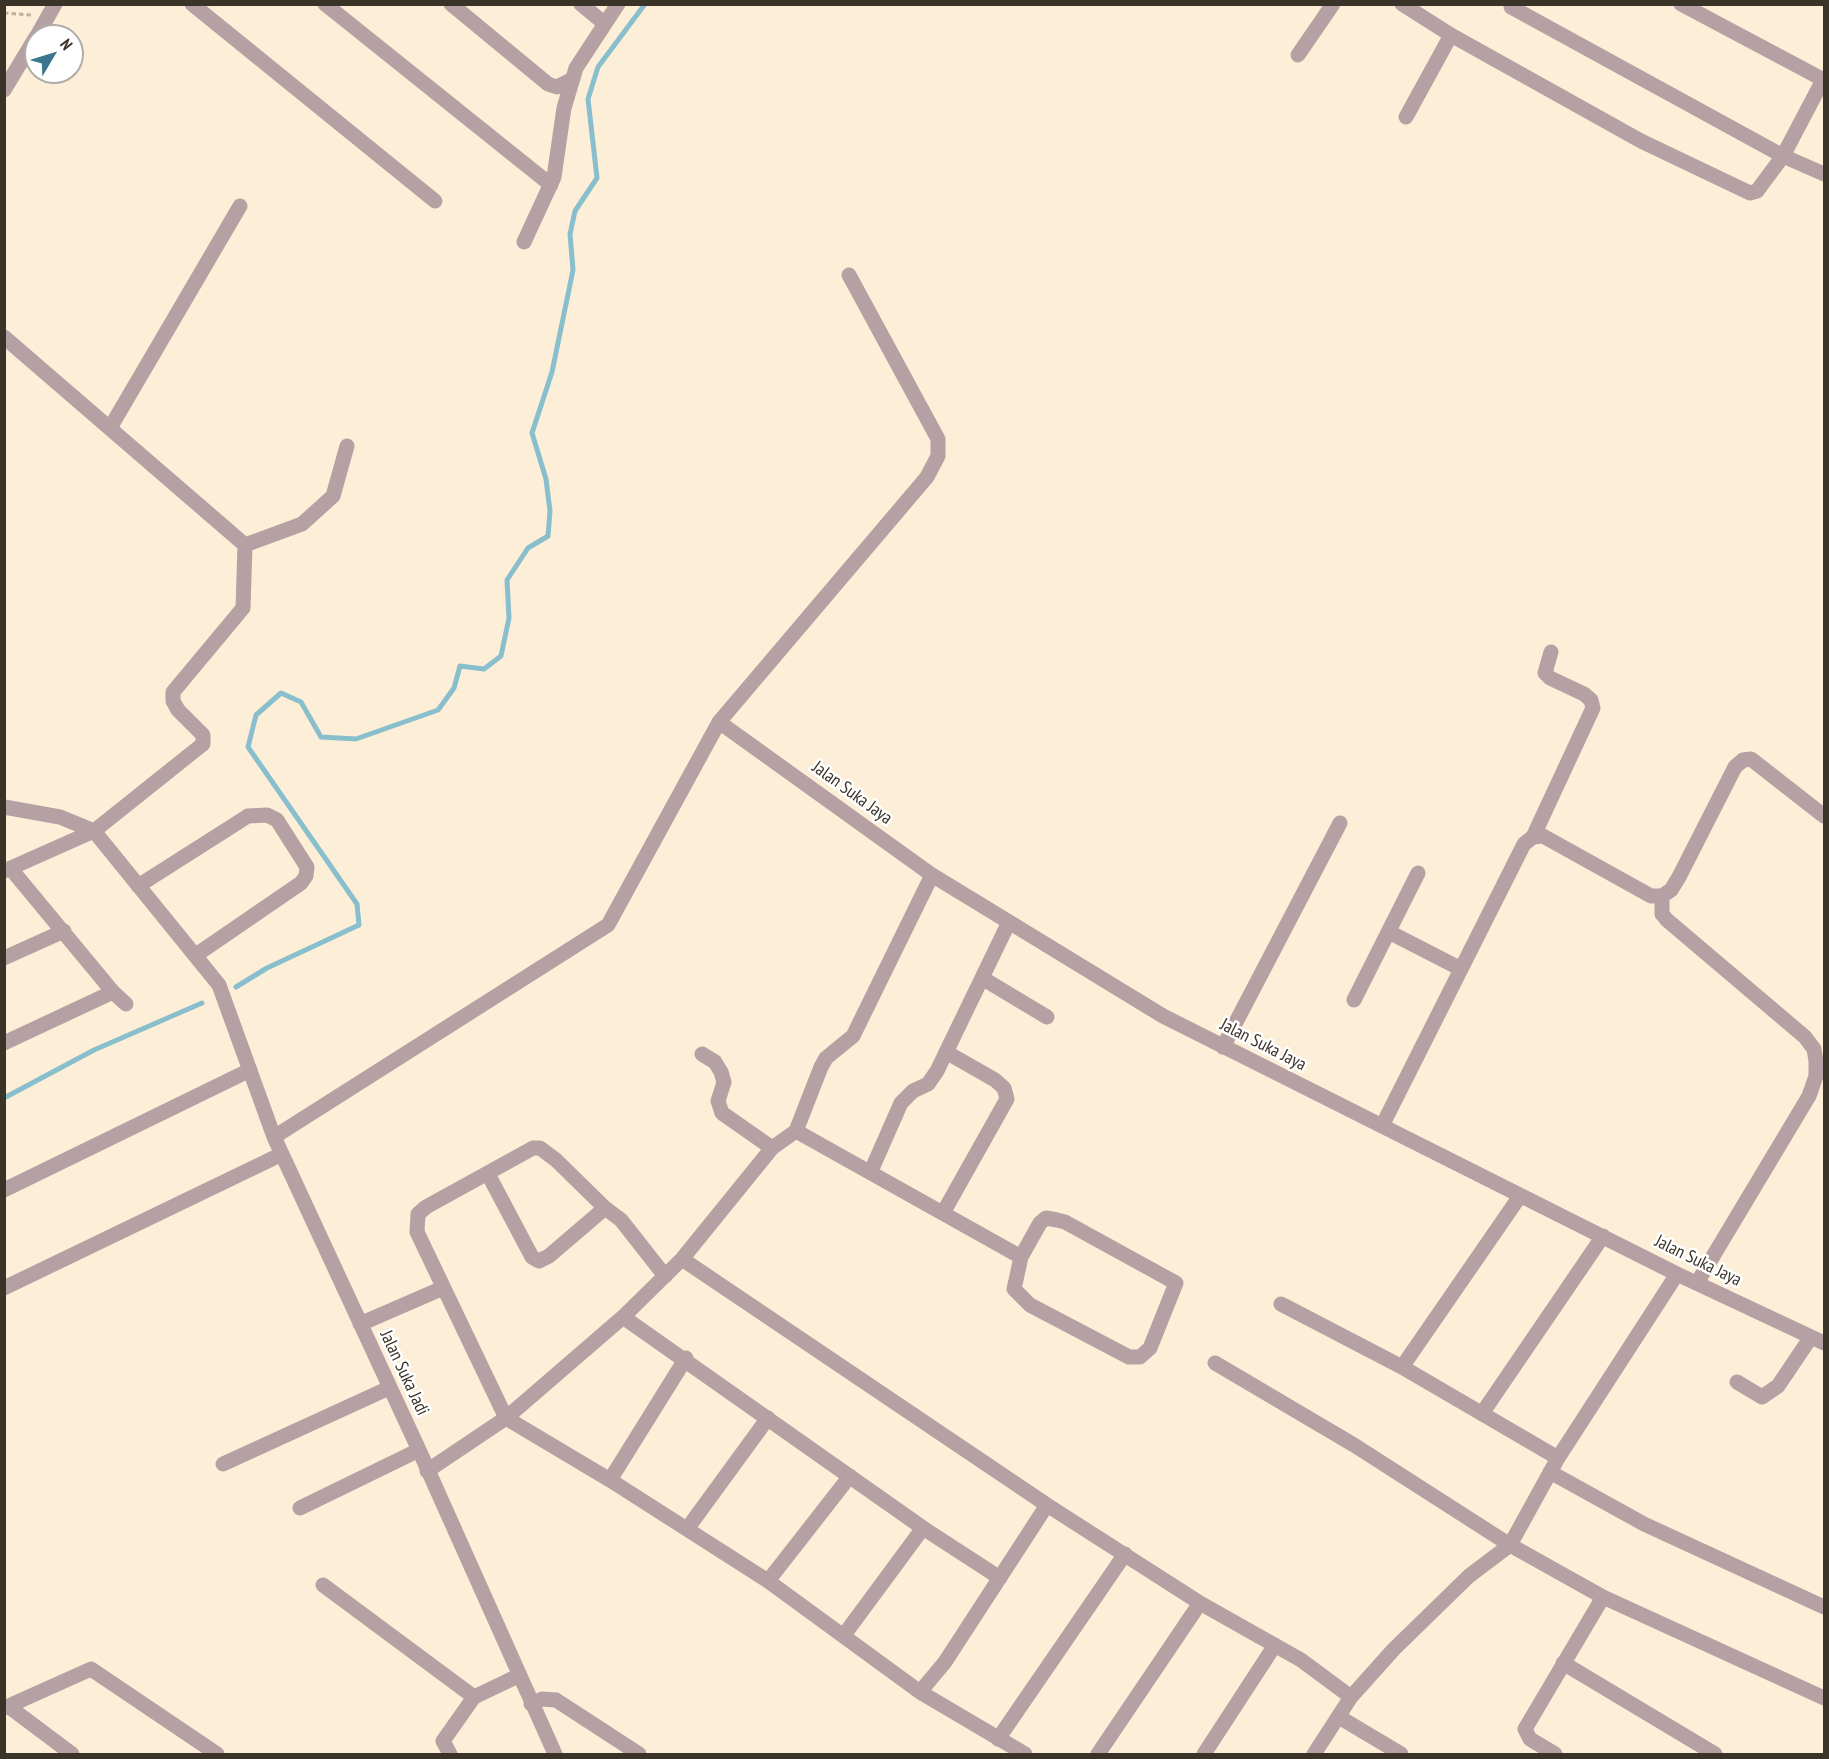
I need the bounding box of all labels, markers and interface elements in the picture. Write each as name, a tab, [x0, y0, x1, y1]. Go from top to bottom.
north arrow	[24, 24, 84, 84]
text: N	[56, 35, 77, 54]
street label: Jalan Suka Jaya	[808, 757, 896, 829]
street label: Jalan Suka Jaya	[1216, 1014, 1310, 1076]
street label: Jalan Suka Jaya	[1651, 1231, 1745, 1291]
street label: Jalan Suka Jadi	[375, 1327, 433, 1419]

